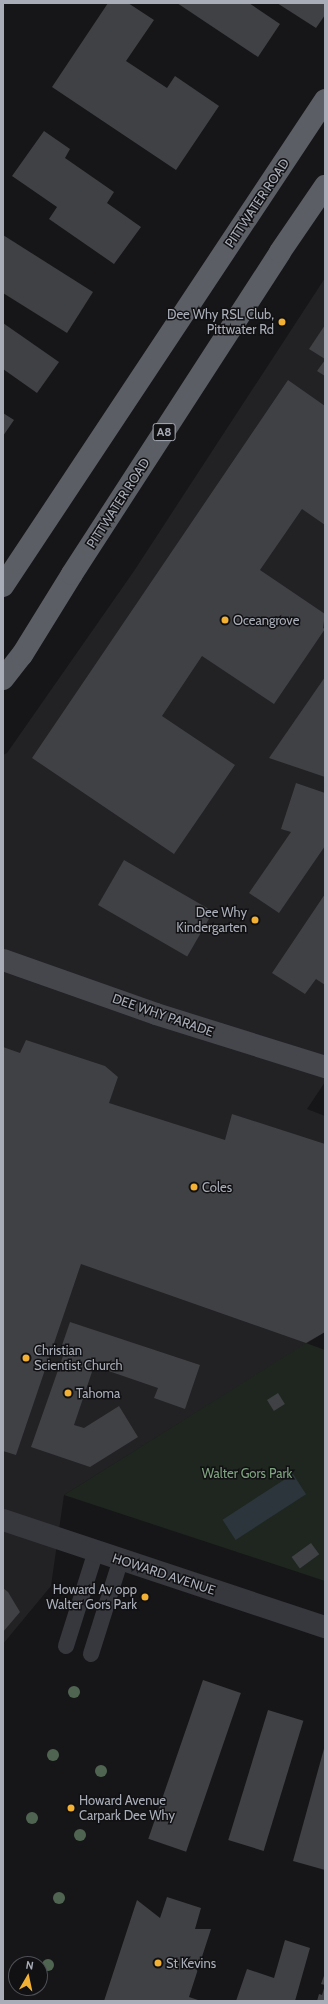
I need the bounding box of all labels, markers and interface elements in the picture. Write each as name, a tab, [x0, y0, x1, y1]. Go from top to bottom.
street label: PITTWATER ROAD	[222, 156, 292, 250]
place label: Dee Why RSL Club, Pittwater Rd	[167, 307, 274, 338]
marker: Dee Why RSL Club, Pittwater Rd	[277, 317, 287, 327]
road number: A8	[152, 422, 176, 442]
street label: PITTWATER ROAD	[83, 455, 153, 551]
place label: Oceangrove	[233, 612, 299, 628]
marker: Oceangrove	[220, 615, 230, 625]
place label: Dee Why Kindergarten	[176, 905, 247, 936]
marker: Dee Why Kindergarten	[250, 915, 260, 925]
street label: DEE WHY PARADE	[110, 990, 216, 1040]
place label: Coles	[202, 1179, 232, 1195]
marker: Coles	[189, 1182, 199, 1192]
place label: Christian Scientist Church	[34, 1343, 123, 1374]
marker: Christian Scientist Church	[21, 1353, 31, 1363]
place label: Tahoma	[76, 1385, 120, 1401]
marker: Tahoma	[63, 1388, 73, 1398]
park label: Walter Gors Park	[202, 1465, 292, 1481]
street label: HOWARD AVENUE	[111, 1550, 217, 1598]
place label: Howard Av opp Walter Gors Park	[46, 1582, 137, 1613]
marker: Howard Av opp Walter Gors Park	[140, 1592, 150, 1602]
place label: Howard Avenue Carpark Dee Why	[79, 1793, 175, 1824]
marker: Howard Avenue Carpark Dee Why	[66, 1803, 76, 1813]
place label: St Kevins	[166, 1955, 216, 1971]
north arrow	[8, 1956, 48, 1996]
text: N	[25, 1958, 35, 1973]
marker: St Kevins	[153, 1958, 163, 1968]

